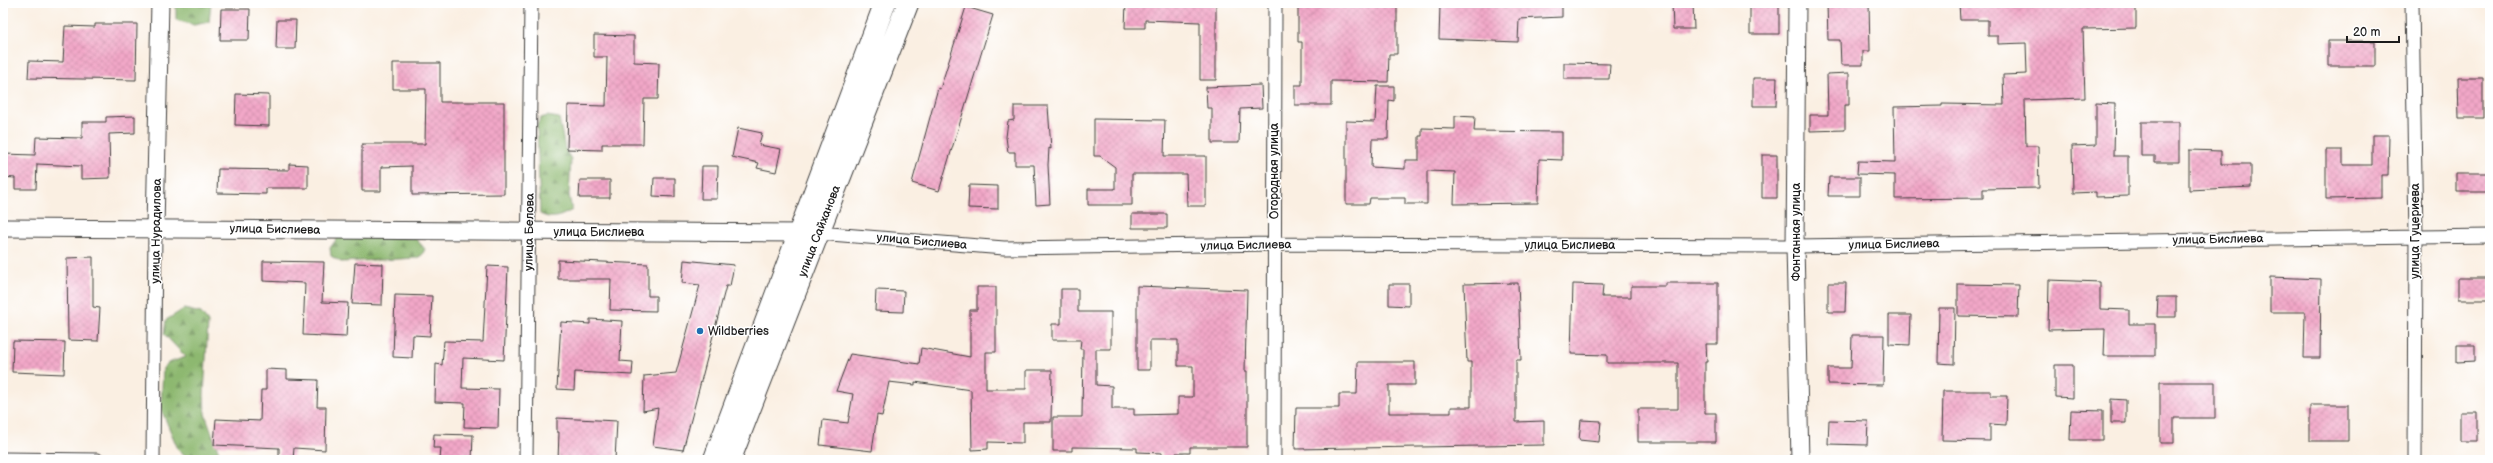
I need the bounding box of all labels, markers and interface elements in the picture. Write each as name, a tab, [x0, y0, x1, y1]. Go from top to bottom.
scale bar	[2347, 18, 2399, 44]
text: 20 m	[2353, 25, 2380, 40]
street label: Огородная улица	[1267, 123, 1282, 219]
street label: улица Нурадилова	[148, 178, 165, 284]
street label: улица Сайханова	[795, 183, 844, 279]
street label: Фонтанная улица	[1789, 183, 1804, 281]
street label: улица Гуцериева	[2408, 183, 2423, 279]
street label: улица Белова	[521, 193, 538, 271]
street label: улица Бислиева	[229, 221, 321, 238]
street label: улица Бислиева	[554, 225, 644, 240]
street label: улица Бислиева	[876, 230, 968, 253]
street label: улица Бислиева	[2172, 231, 2264, 248]
street label: улица Бислиева	[1848, 236, 1940, 253]
street label: улица Бислиева	[1200, 237, 1292, 254]
street label: улица Бислиева	[1525, 238, 1615, 253]
place label: Wildberries	[708, 324, 769, 339]
marker: Wildberries	[695, 326, 705, 336]

